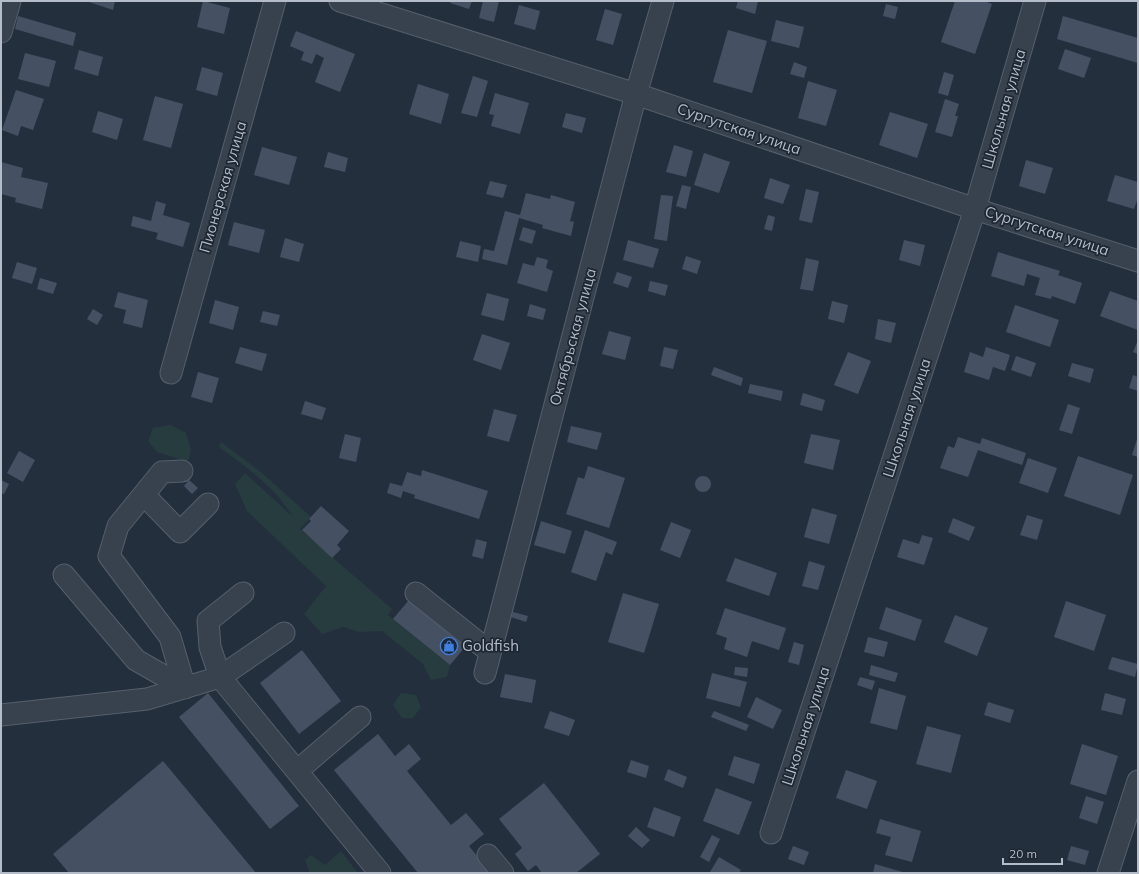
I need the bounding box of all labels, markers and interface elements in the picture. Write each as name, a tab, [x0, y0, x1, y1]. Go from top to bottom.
street label: Школьная улица	[977, 47, 1030, 171]
street label: Сургутская улица	[675, 98, 804, 159]
street label: Пионерская улица	[195, 119, 250, 255]
street label: Сургутская улица	[983, 201, 1112, 260]
street label: Октябрьская улица	[545, 266, 600, 408]
street label: Школьная улица	[878, 356, 935, 480]
shop icon: Goldfish	[439, 636, 459, 656]
place label: Goldfish	[462, 636, 519, 655]
street label: Школьная улица	[777, 664, 834, 788]
scale bar	[1003, 840, 1062, 866]
text: 20 m	[1009, 846, 1037, 861]

